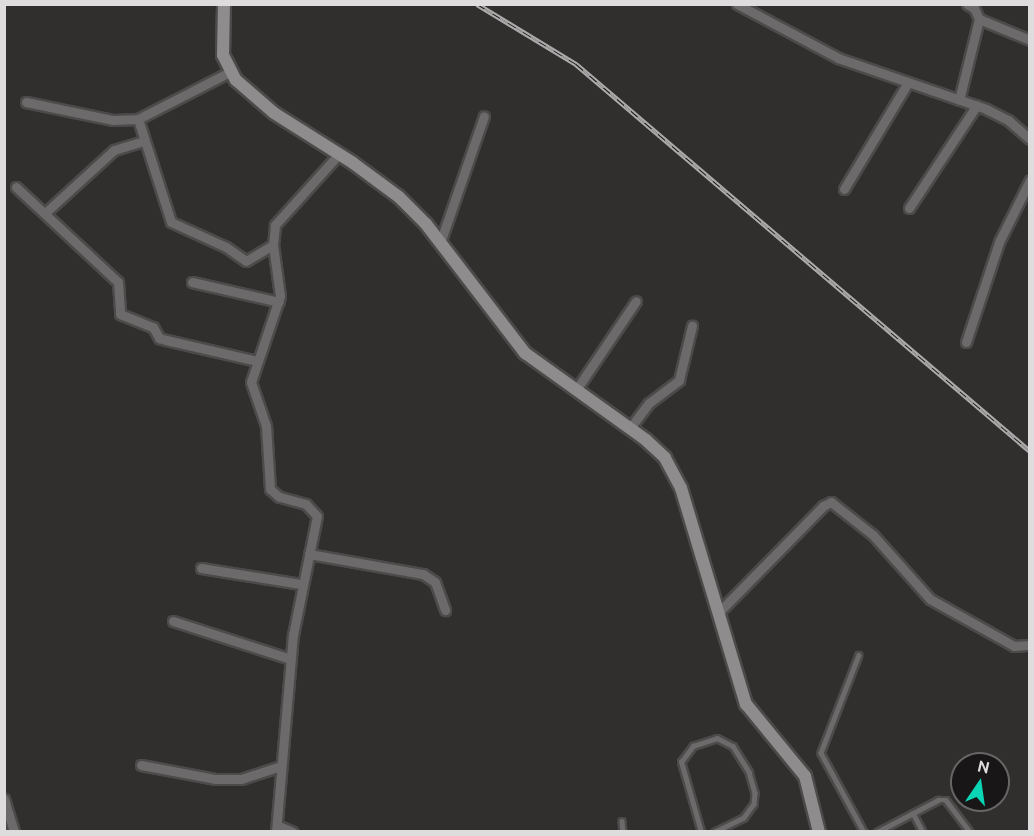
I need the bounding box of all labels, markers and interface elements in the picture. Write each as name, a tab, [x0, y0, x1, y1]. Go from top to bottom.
north arrow	[950, 752, 1010, 812]
text: N	[976, 756, 991, 777]

